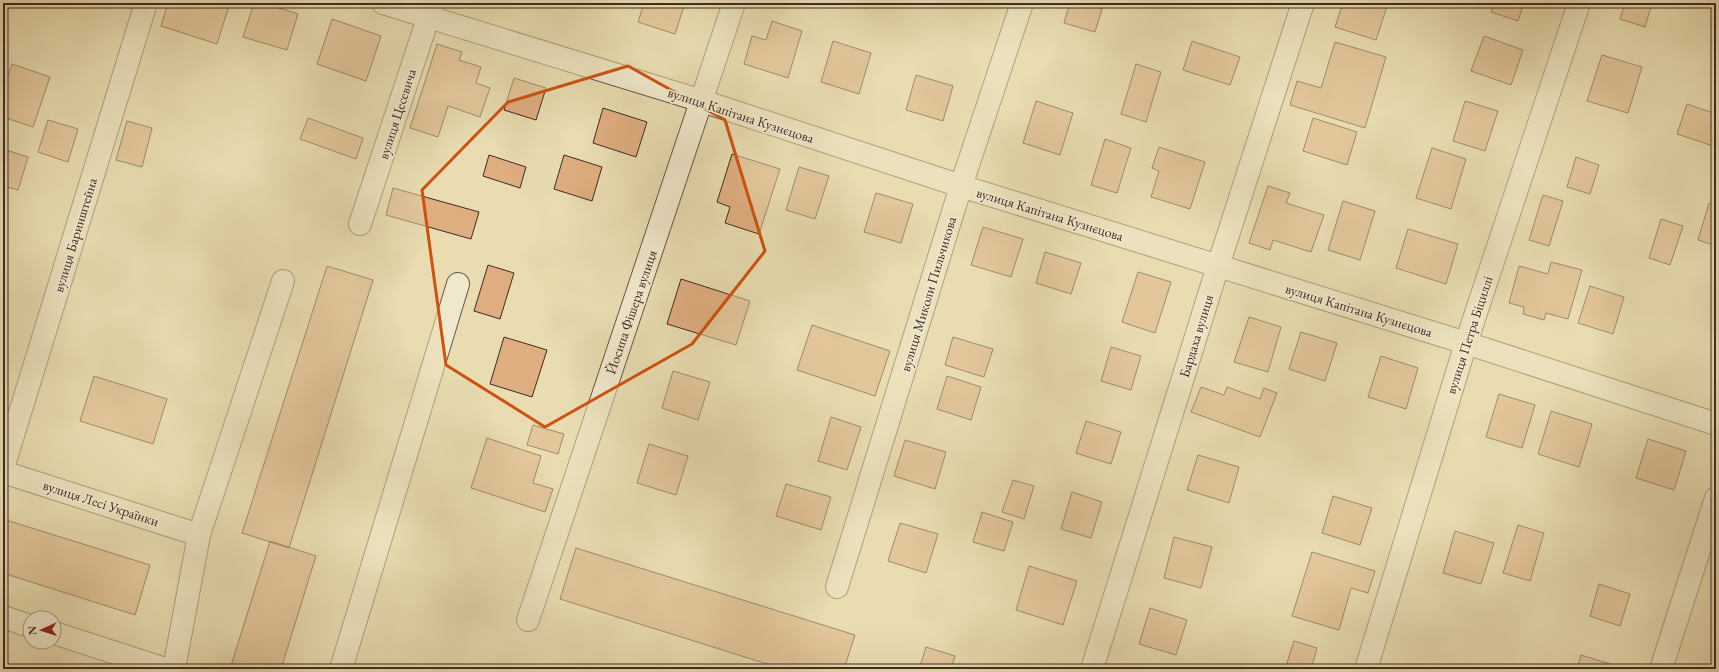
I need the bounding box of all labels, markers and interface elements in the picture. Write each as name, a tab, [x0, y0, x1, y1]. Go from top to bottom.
street label: вулиця Цесевича	[374, 66, 420, 162]
street label: вулиця Капітана Кузнєцова	[666, 83, 817, 147]
street label: вулиця Баринштейна	[49, 175, 101, 294]
street label: вулиця Капітана Кузнєцова	[974, 183, 1126, 245]
street label: вулиця Миколи Пильчикова	[896, 214, 960, 374]
street label: Йосипа Фішера вулиця	[601, 248, 661, 376]
street label: вулиця Петра Біциллі	[1441, 273, 1497, 396]
street label: вулиця Капітана Кузнєцова	[1283, 279, 1435, 341]
street label: Бардаха вулиця	[1175, 292, 1217, 380]
street label: вулиця Лесі Українки	[41, 476, 162, 530]
north arrow	[22, 610, 62, 650]
text: N	[25, 626, 39, 635]

